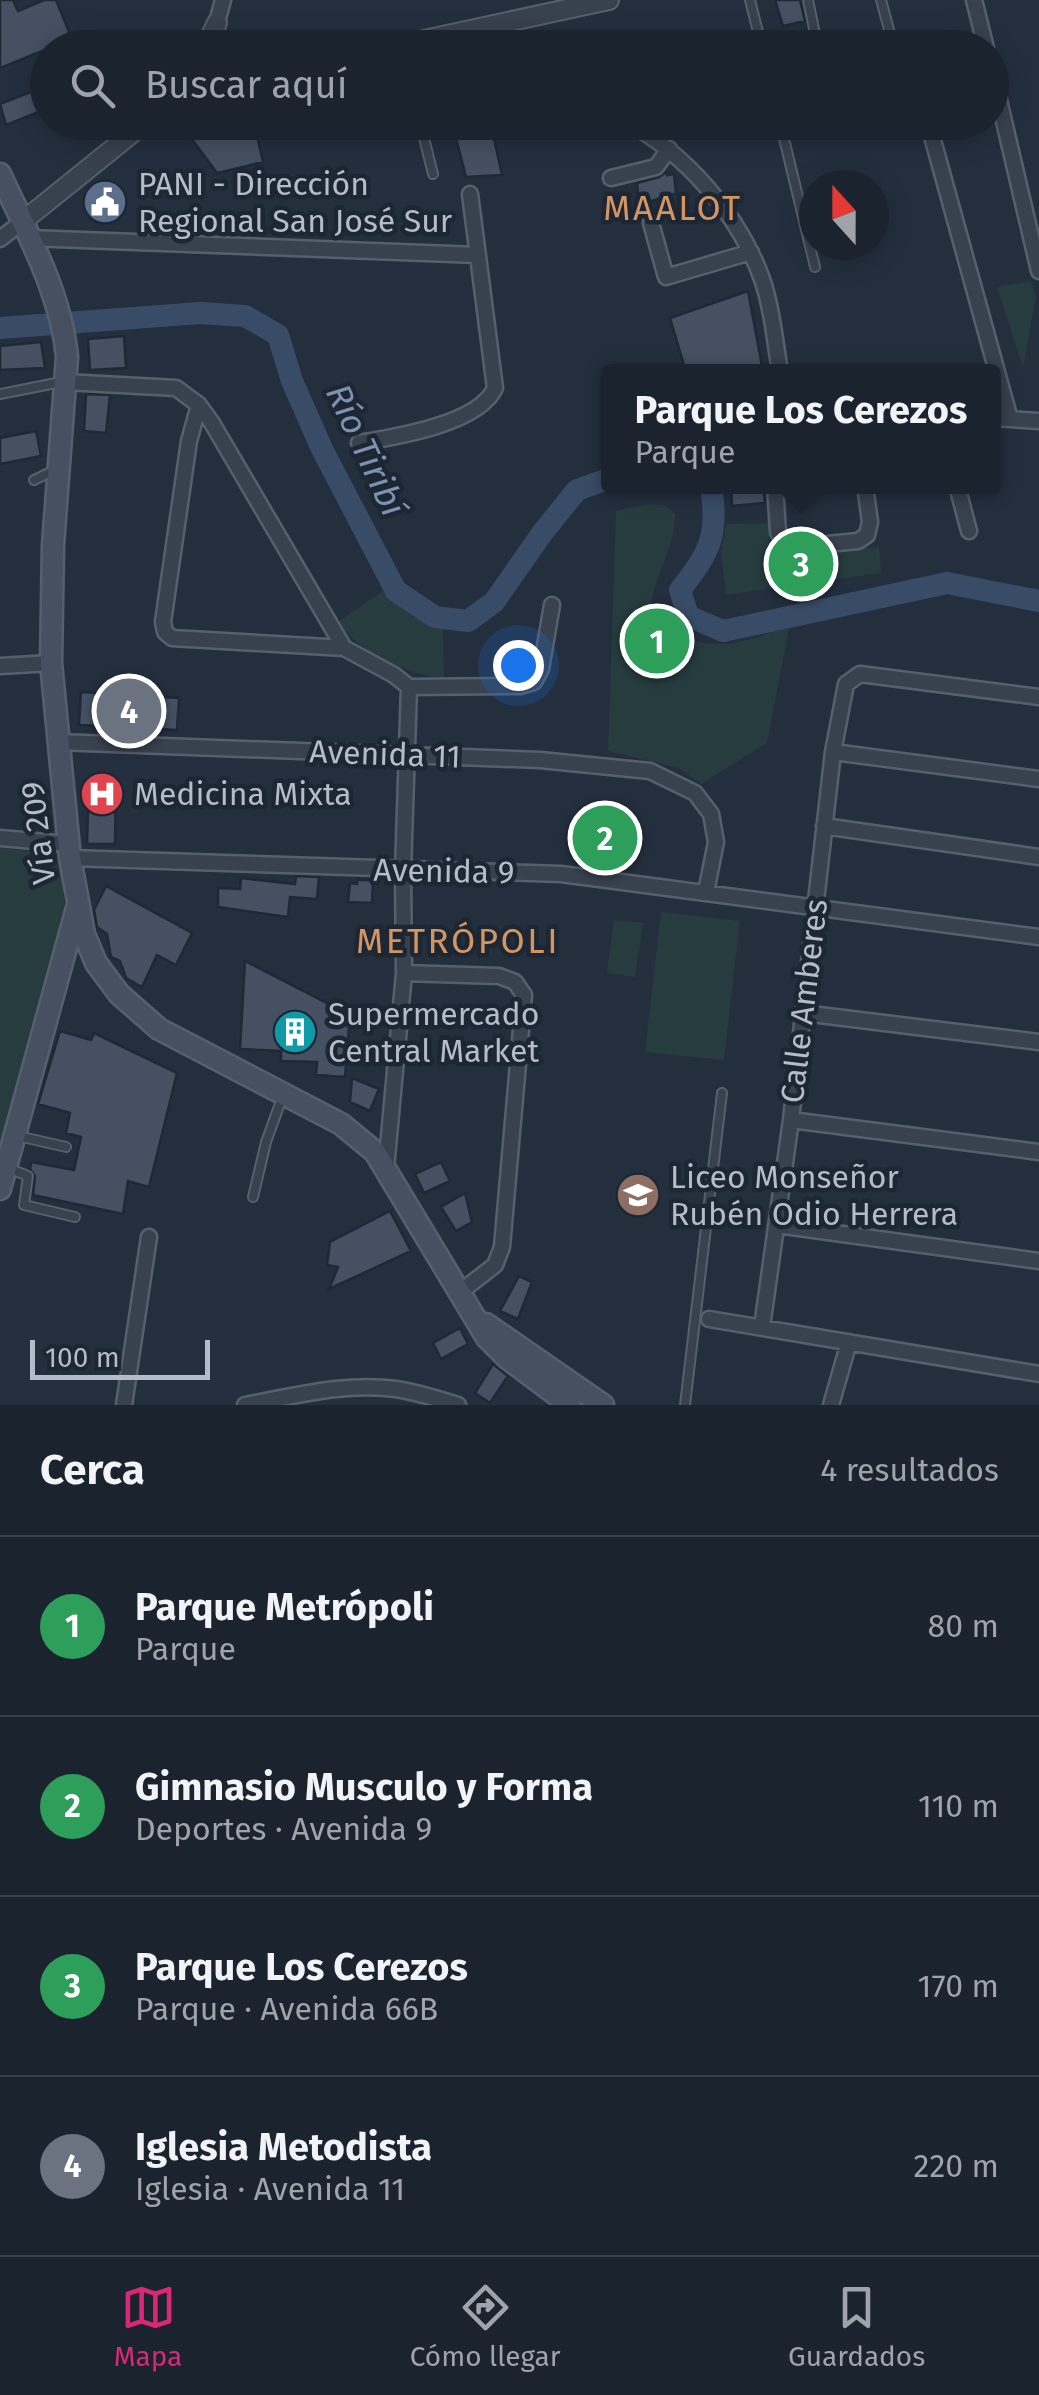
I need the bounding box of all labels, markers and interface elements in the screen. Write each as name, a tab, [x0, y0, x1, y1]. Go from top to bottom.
search box	[30, 30, 1009, 140]
icon: search	[65, 58, 120, 113]
text: Buscar aquí	[145, 62, 347, 108]
place label: PANI - Dirección Regional San José Sur	[138, 165, 453, 240]
north arrow	[799, 170, 889, 260]
public building icon: PANI - Dirección Regional San José Sur	[82, 179, 128, 225]
district label: MAALOT	[603, 187, 743, 229]
popup	[601, 364, 1001, 494]
water label: Río Tiribí	[317, 377, 416, 525]
text: Parque Los Cerezos	[635, 387, 967, 433]
text: Parque	[635, 433, 735, 471]
pin: 3	[768, 526, 834, 602]
pin: 1	[624, 604, 690, 678]
your location	[493, 640, 544, 691]
pin: 4	[96, 674, 162, 748]
street label: Avenida 11	[309, 732, 461, 776]
hospital icon: Medicina Mixta	[79, 771, 125, 817]
place label: Medicina Mixta	[134, 775, 352, 813]
street label: Vía 209	[13, 779, 63, 887]
pin: 2	[572, 800, 638, 876]
street label: Avenida 9	[373, 851, 515, 891]
street label: Calle Amberes	[773, 897, 835, 1105]
district label: METRÓPOLI	[356, 920, 560, 962]
place label: Supermercado Central Market	[328, 995, 539, 1070]
building icon: Supermercado Central Market	[272, 1009, 318, 1055]
place label: Liceo Monseñor Rubén Odio Herrera	[670, 1158, 958, 1233]
school or university icon: Liceo Monseñor Rubén Odio Herrera	[615, 1172, 661, 1218]
scale bar	[30, 1335, 210, 1380]
text: 100 m	[45, 1341, 120, 1374]
text: Cerca	[40, 1445, 145, 1495]
text: 4 resultados	[820, 1451, 999, 1489]
text: Parque Metrópoli	[135, 1584, 434, 1630]
text: 1	[65, 1607, 80, 1645]
text: 80 m	[928, 1607, 999, 1645]
text: Parque	[135, 1630, 236, 1668]
text: Gimnasio Musculo y Forma	[135, 1764, 593, 1810]
text: 2	[64, 1787, 81, 1825]
text: 110 m	[918, 1787, 999, 1825]
text: Deportes · Avenida 9	[135, 1810, 432, 1848]
text: Parque Los Cerezos	[135, 1944, 468, 1990]
text: 3	[64, 1967, 81, 2005]
text: 170 m	[918, 1967, 999, 2005]
text: Parque · Avenida 66B	[135, 1990, 438, 2028]
text: Iglesia Metodista	[135, 2124, 432, 2170]
text: 4	[63, 2147, 82, 2185]
text: 220 m	[914, 2147, 999, 2185]
text: Iglesia · Avenida 11	[135, 2170, 405, 2208]
tab: Mapa	[114, 2280, 182, 2373]
tab: Cómo llegar	[410, 2280, 561, 2373]
tab: Guardados	[788, 2280, 925, 2373]

